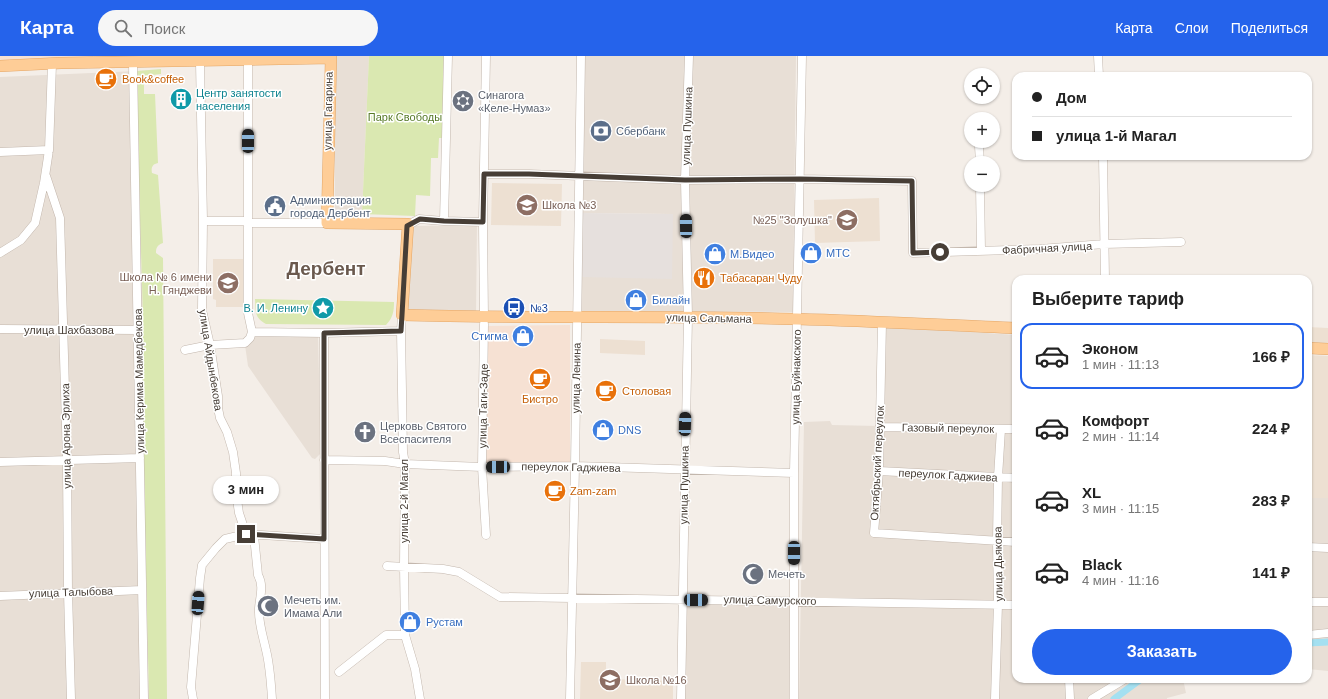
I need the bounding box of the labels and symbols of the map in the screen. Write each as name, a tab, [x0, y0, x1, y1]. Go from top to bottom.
cafe icon: Book&coffee	[93, 66, 119, 92]
street label: улица Гагарина	[321, 70, 335, 151]
place label: Book&coffee	[122, 73, 184, 85]
building icon: Центр занятости населения	[168, 86, 194, 112]
street label: улица Пушкина	[680, 86, 694, 166]
place label: Центр занятости населения	[196, 87, 281, 112]
synagogue icon: Синагога «Келе-Нумаз»	[450, 88, 476, 114]
place label: Синагога «Келе-Нумаз»	[478, 89, 551, 114]
park label: Парк Свободы	[368, 111, 442, 123]
bank icon: Сбербанк	[588, 118, 614, 144]
place label: Сбербанк	[616, 125, 666, 137]
car	[242, 129, 254, 153]
school or university icon: Школа №3	[514, 192, 540, 218]
public building icon: Администрация города Дербент	[262, 193, 288, 219]
place label: Администрация города Дербент	[290, 194, 371, 219]
place label: Школа №3	[542, 199, 596, 211]
school or university icon: №25 "Золушка"	[834, 207, 860, 233]
car	[680, 214, 692, 238]
place label: №25 "Золушка"	[753, 214, 832, 226]
shop icon: МТС	[798, 240, 824, 266]
street label: Фабричная улица	[1002, 240, 1093, 256]
shop icon: М.Видео	[702, 241, 728, 267]
route start	[931, 243, 949, 261]
place label: МТС	[826, 247, 850, 259]
place label: М.Видео	[730, 248, 774, 260]
district label: Дербент	[286, 258, 366, 279]
restaurant icon: Табасаран Чуду	[691, 265, 717, 291]
school or university icon: Школа № 6 имени Н. Гянджеви	[215, 270, 241, 296]
place label: Школа № 6 имени Н. Гянджеви	[119, 271, 212, 296]
place label: Табасаран Чуду	[720, 272, 802, 284]
shop icon: Билайн	[623, 287, 649, 313]
place label: Билайн	[652, 294, 690, 306]
place icon: В. И. Ленину	[310, 295, 336, 321]
bus stop icon: №3	[501, 295, 527, 321]
place label: В. И. Ленину	[243, 302, 308, 314]
place label: №3	[530, 302, 548, 314]
street label: улица Керима Мамедбекова	[132, 307, 146, 454]
street label: улица Айдынбекова	[197, 309, 225, 412]
street label: улица Сальмана	[666, 311, 753, 325]
shop icon: Стигма	[510, 323, 536, 349]
street label: улица Шахбазова	[24, 324, 115, 336]
street label: улица Буйнакского	[789, 329, 803, 425]
place label: Стигма	[471, 330, 509, 342]
street label: улица Ленина	[569, 341, 583, 414]
street label: улица Таги-Заде	[476, 364, 490, 448]
cafe icon: Бистро	[527, 366, 553, 392]
cafe icon: Столовая	[593, 378, 619, 404]
street label: улица Арона Эрлиха	[59, 382, 73, 489]
place label: Столовая	[622, 385, 671, 397]
place label: Бистро	[522, 393, 558, 405]
street label: Октябрьский переулок	[868, 405, 886, 521]
car	[679, 412, 691, 436]
shop icon: DNS	[590, 417, 616, 443]
church icon: Церковь Святого Всеспасителя	[352, 419, 378, 445]
place label: Церковь Святого Всеспасителя	[380, 420, 467, 445]
street label: Газовый переулок	[902, 421, 994, 435]
place label: DNS	[618, 424, 641, 436]
street label: улица Пушкина	[677, 445, 691, 524]
street label: улица 2-й Магал	[398, 459, 410, 543]
street label: переулок Гаджиева	[521, 460, 622, 474]
car	[486, 461, 510, 473]
street label: переулок Гаджиева	[898, 466, 999, 484]
callout: 3 мин	[213, 476, 279, 504]
cafe icon: Zam-zam	[542, 478, 568, 504]
place label: Zam-zam	[570, 485, 616, 497]
route end	[237, 525, 255, 543]
street label: улица Дьякова	[991, 525, 1005, 602]
car	[788, 541, 800, 565]
mosque icon: Мечеть	[740, 561, 766, 587]
place label: Мечеть	[768, 568, 806, 580]
street label: улица Талыбова	[29, 585, 114, 599]
car	[191, 591, 205, 615]
mosque icon: Мечеть им. Имама Али	[255, 593, 281, 619]
street label: улица Самурского	[723, 593, 817, 607]
place label: Мечеть им. Имама Али	[284, 594, 342, 619]
car	[684, 594, 708, 606]
shop icon: Рустам	[397, 609, 423, 635]
place label: Рустам	[426, 616, 463, 628]
school or university icon: Школа №16	[597, 667, 623, 693]
place label: Школа №16	[626, 674, 687, 686]

